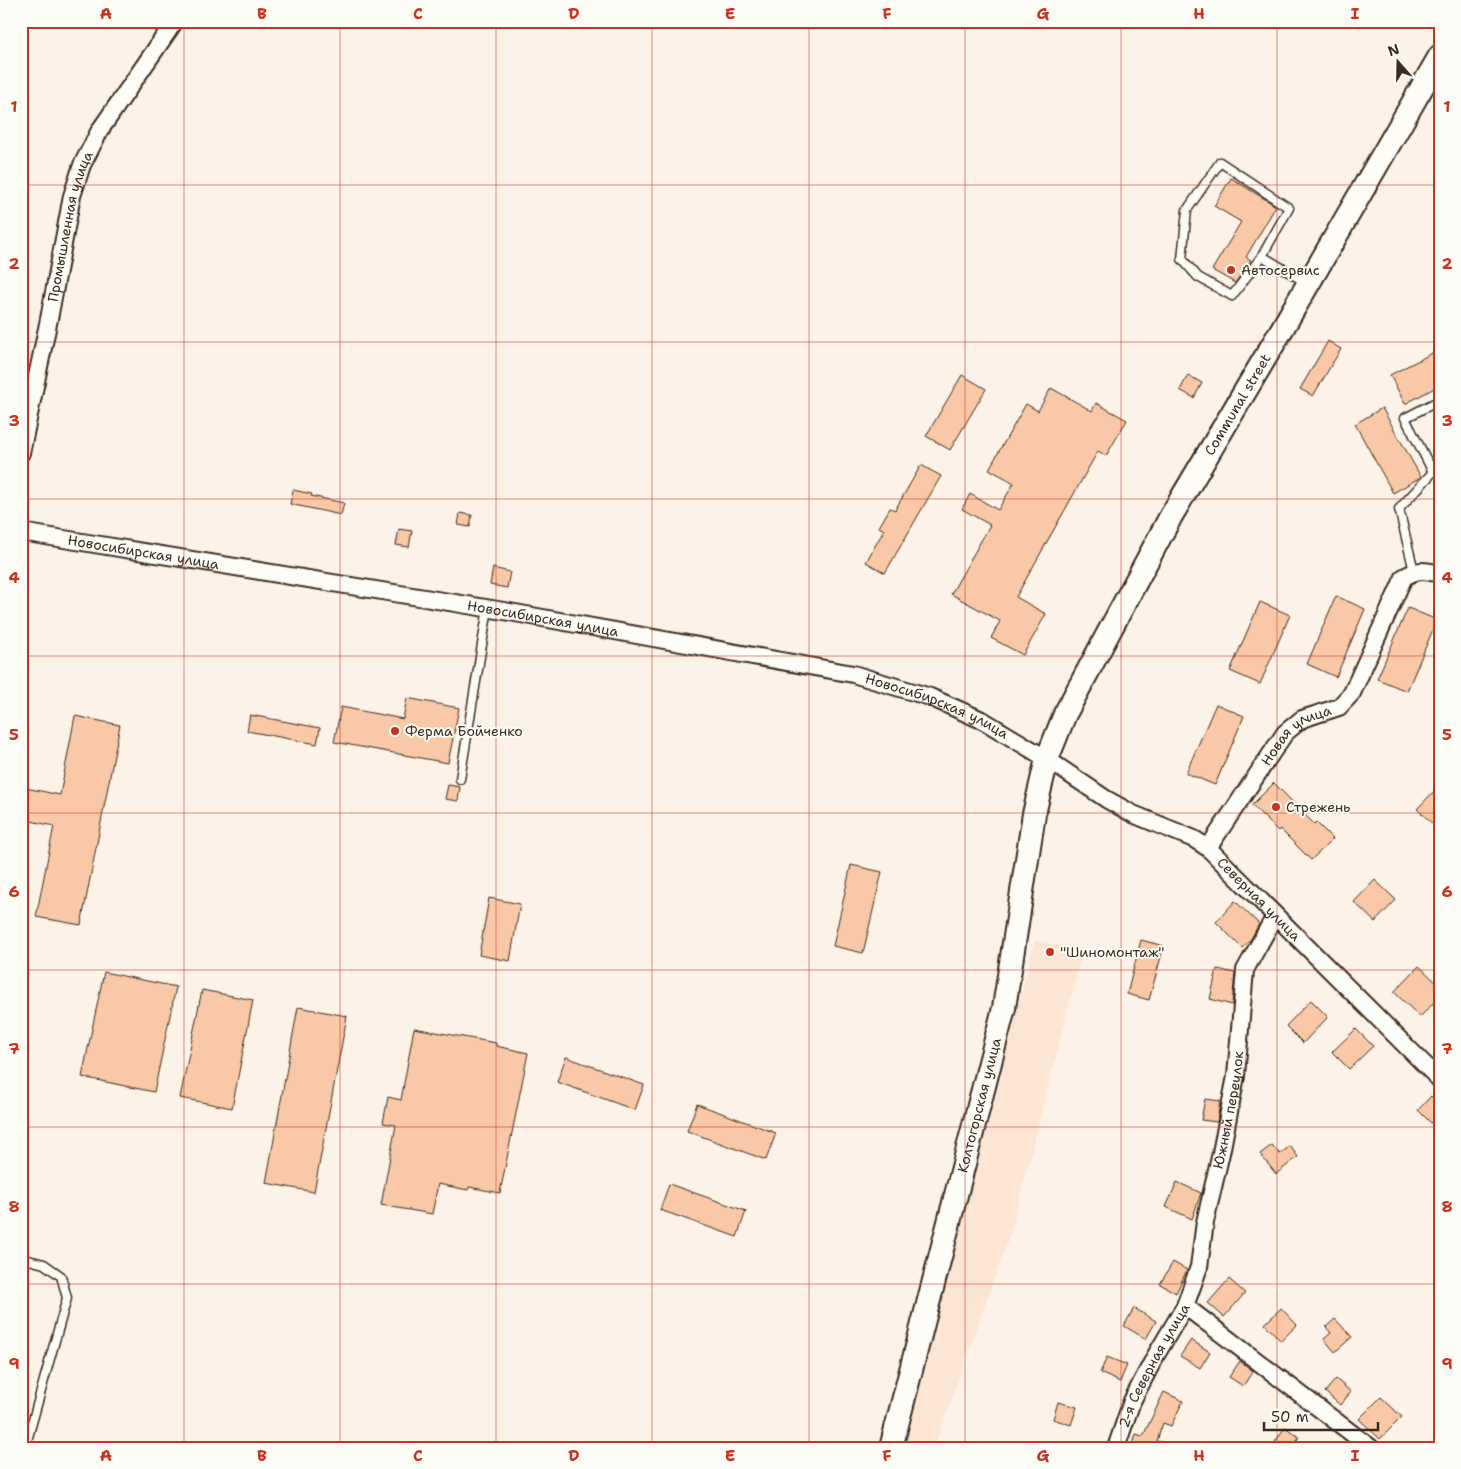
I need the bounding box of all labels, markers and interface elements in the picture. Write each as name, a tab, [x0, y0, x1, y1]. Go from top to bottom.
text: A	[100, 3, 112, 24]
text: B	[257, 3, 267, 24]
text: C	[413, 3, 423, 24]
text: D	[568, 3, 580, 24]
text: E	[725, 3, 735, 24]
text: F	[882, 3, 892, 24]
text: G	[1037, 3, 1050, 24]
text: H	[1193, 3, 1205, 24]
text: I	[1351, 3, 1360, 24]
north arrow	[1374, 38, 1424, 88]
text: N	[1385, 39, 1402, 60]
text: 1	[10, 96, 18, 117]
text: 1	[1443, 96, 1451, 117]
street label: Промышленная улица	[43, 148, 97, 303]
text: 2	[8, 253, 20, 274]
text: 2	[1441, 253, 1453, 274]
place label: Автосервис	[1241, 261, 1320, 279]
marker: Автосервис	[1225, 264, 1237, 276]
street label: Communal street	[1200, 350, 1275, 458]
text: 3	[8, 410, 20, 431]
text: 3	[1441, 410, 1453, 431]
street label: Новосибирская улица	[66, 531, 221, 573]
text: 4	[8, 567, 20, 588]
text: 4	[1441, 567, 1453, 588]
street label: Новосибирская улица	[466, 596, 620, 641]
street label: Новосибирская улица	[863, 669, 1012, 743]
street label: Новая улица	[1257, 701, 1334, 769]
place label: Ферма Бойченко	[405, 722, 523, 740]
text: 5	[9, 724, 19, 745]
text: 5	[1442, 724, 1452, 745]
marker: Ферма Бойченко	[389, 725, 401, 737]
place label: Стрежень	[1286, 798, 1350, 816]
marker: Стрежень	[1270, 801, 1282, 813]
street label: Северная улица	[1213, 853, 1305, 945]
text: 6	[8, 881, 20, 902]
text: 6	[1441, 881, 1453, 902]
place label: "Шиномонтаж"	[1060, 943, 1165, 961]
marker: "Шиномонтаж"	[1044, 946, 1056, 958]
street label: Колтогорская улица	[953, 1035, 1005, 1175]
text: 7	[8, 1038, 20, 1059]
text: 7	[1441, 1038, 1453, 1059]
street label: Южный переулок	[1209, 1050, 1247, 1170]
text: 8	[8, 1196, 20, 1217]
text: 8	[1441, 1196, 1453, 1217]
street label: 2-я Северная улица	[1115, 1300, 1194, 1430]
text: 9	[8, 1353, 20, 1374]
text: 9	[1441, 1353, 1453, 1374]
scale bar	[1264, 1399, 1377, 1431]
text: 50 m	[1271, 1407, 1309, 1427]
text: A	[100, 1445, 112, 1466]
text: B	[257, 1445, 267, 1466]
text: C	[413, 1445, 423, 1466]
text: D	[568, 1445, 580, 1466]
text: E	[725, 1445, 735, 1466]
text: F	[882, 1445, 892, 1466]
text: G	[1037, 1445, 1050, 1466]
text: H	[1193, 1445, 1205, 1466]
text: I	[1351, 1445, 1360, 1466]

